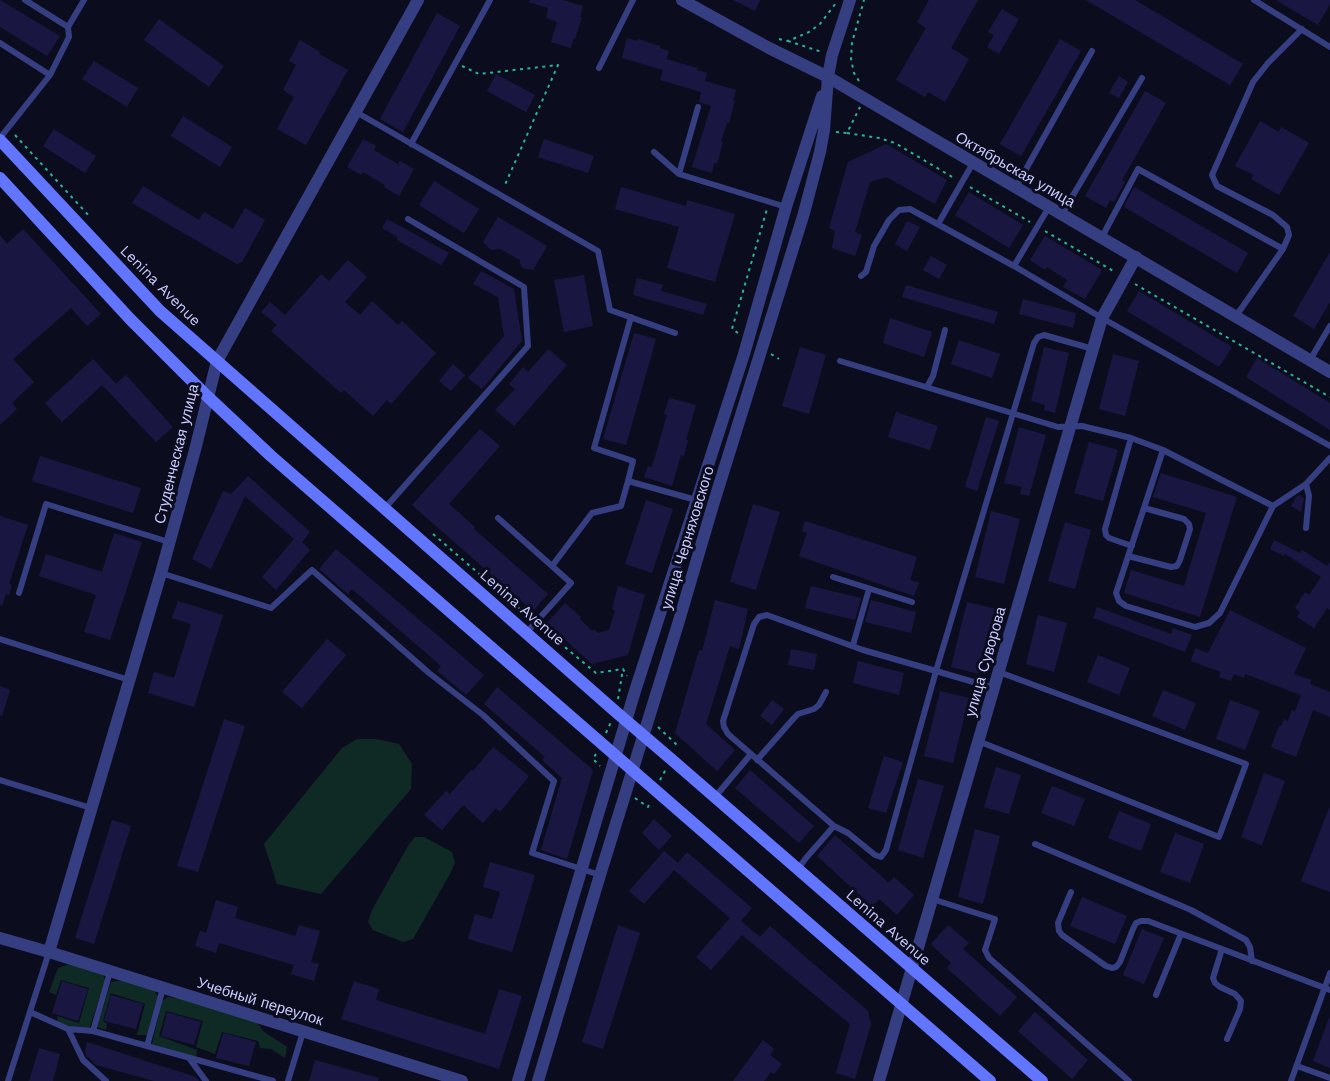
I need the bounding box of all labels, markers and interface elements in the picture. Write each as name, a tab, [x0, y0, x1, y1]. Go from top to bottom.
street label: Октябрьская улица	[952, 128, 1078, 212]
street label: Lenina Avenue	[116, 242, 204, 330]
street label: Студенческая улица	[151, 382, 203, 526]
street label: улица Черняховского	[658, 464, 718, 612]
street label: Lenina Avenue	[476, 566, 568, 650]
street label: улица Суворова	[962, 605, 1010, 719]
street label: Lenina Avenue	[842, 886, 934, 970]
street label: Учебный переулок	[195, 974, 325, 1030]

